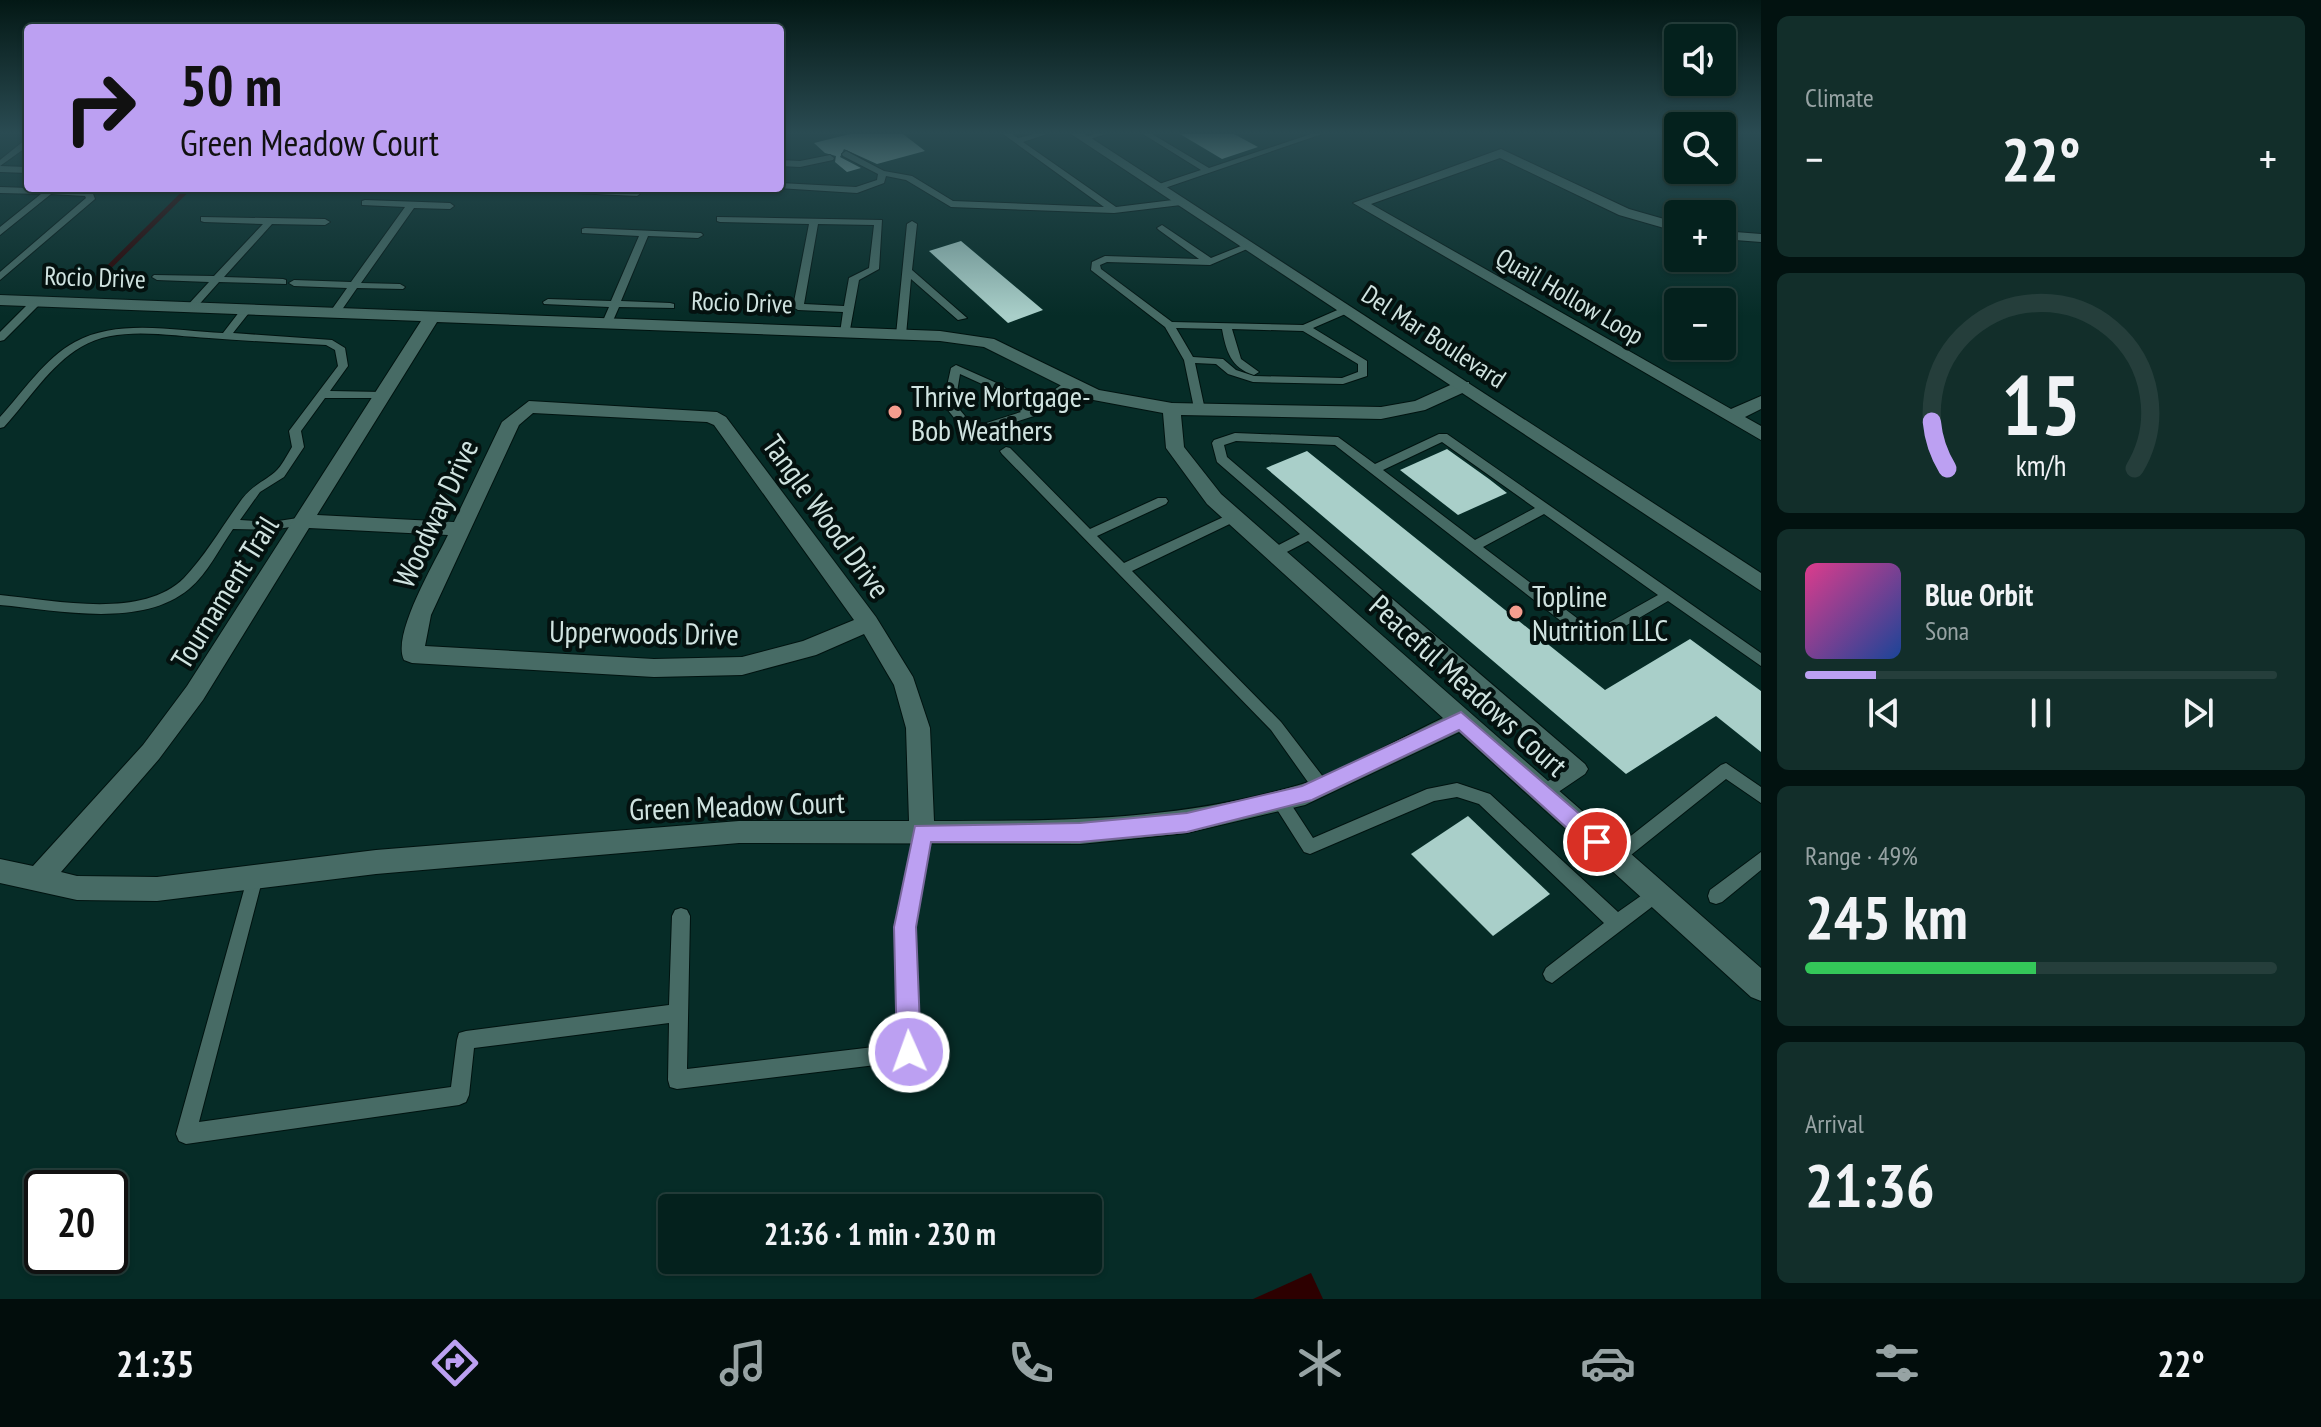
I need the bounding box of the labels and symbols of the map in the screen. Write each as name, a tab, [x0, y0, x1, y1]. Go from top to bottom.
street label: Quail Hollow Loop	[1490, 240, 1650, 352]
street label: Rocio Drive	[44, 259, 146, 295]
street label: Del Mar Boulevard	[1356, 277, 1512, 395]
street label: Rocio Drive	[691, 284, 793, 320]
place label: Thrive Mortgage- Bob Weathers	[911, 376, 1091, 449]
marker: Thrive Mortgage- Bob Weathers	[886, 403, 904, 421]
street label: Tangle Wood Drive	[754, 426, 900, 606]
street label: Woodway Drive	[384, 433, 486, 593]
street label: Tournament Trail	[162, 508, 286, 676]
place label: Topline Nutrition LLC	[1532, 576, 1668, 649]
street label: Peaceful Meadows Court	[1362, 586, 1577, 785]
marker: Topline Nutrition LLC	[1507, 603, 1525, 621]
street label: Upperwoods Drive	[549, 611, 739, 653]
street label: Green Meadow Court	[628, 782, 846, 828]
pin	[1563, 808, 1631, 876]
position arrow	[867, 1010, 951, 1094]
speed limit sign: 20	[24, 1170, 128, 1274]

